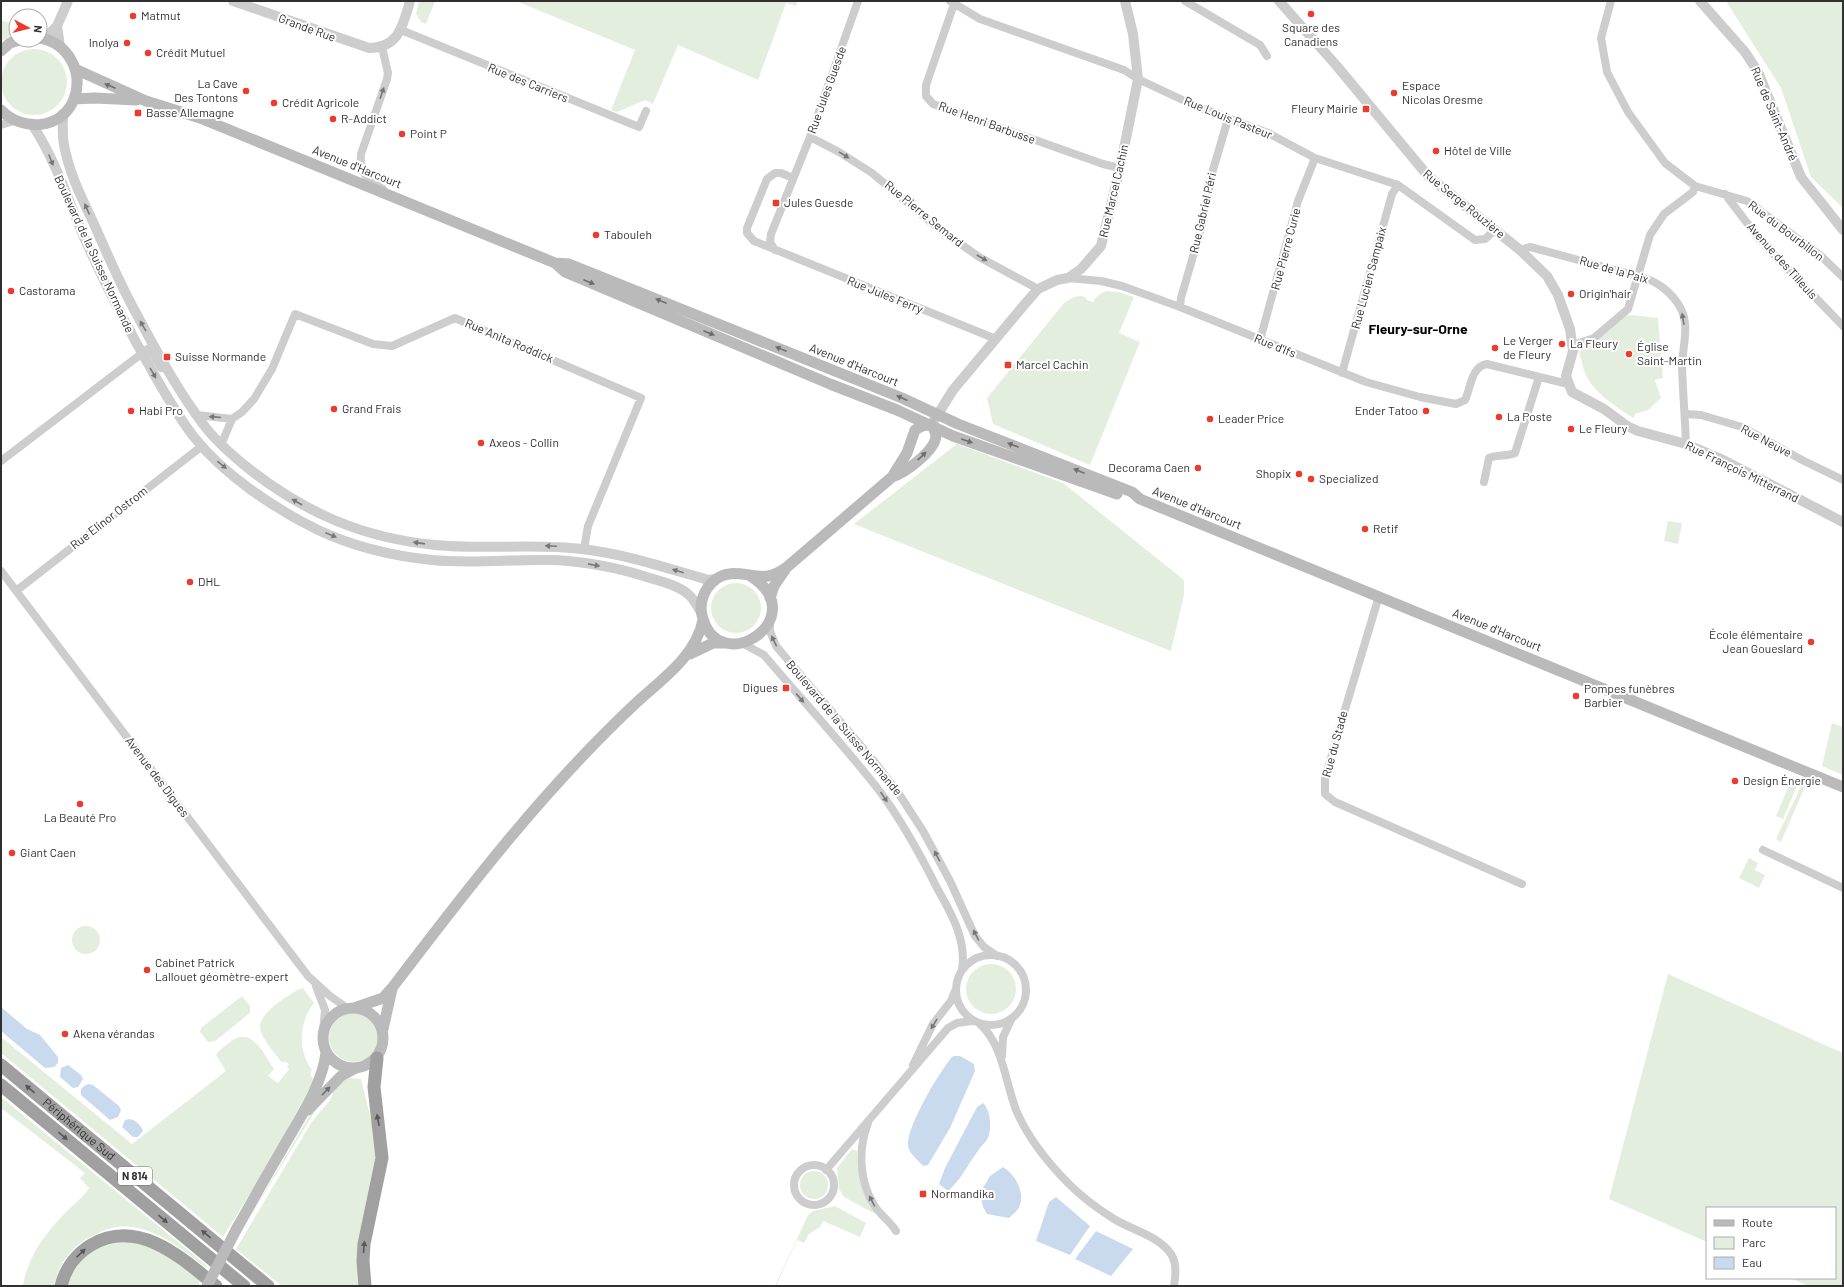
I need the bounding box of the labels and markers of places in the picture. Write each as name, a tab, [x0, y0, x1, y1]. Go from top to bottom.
place label: Matmut	[141, 8, 181, 22]
marker: Square des Canadiens	[1306, 9, 1316, 19]
marker: Matmut	[128, 11, 138, 21]
place label: Square des Canadiens	[1282, 20, 1340, 48]
place label: Inolya	[89, 35, 119, 49]
marker: Inolya	[122, 38, 132, 48]
place label: Crédit Mutuel	[156, 45, 225, 59]
marker: Crédit Mutuel	[143, 48, 153, 58]
place label: La Cave Des Tontons	[174, 76, 238, 104]
place label: Espace Nicolas Oresme	[1402, 78, 1483, 106]
marker: La Cave Des Tontons	[241, 86, 251, 96]
marker: Espace Nicolas Oresme	[1389, 88, 1399, 98]
place label: Crédit Agricole	[282, 95, 359, 109]
marker: Crédit Agricole	[269, 98, 279, 108]
place label: Fleury Mairie	[1291, 101, 1358, 115]
marker: Fleury Mairie	[1361, 104, 1371, 114]
place label: Basse Allemagne	[146, 105, 234, 119]
marker: Basse Allemagne	[133, 108, 143, 118]
place label: R-Addict	[341, 111, 387, 125]
marker: R-Addict	[328, 114, 338, 124]
place label: Point P	[410, 126, 447, 140]
marker: Point P	[397, 129, 407, 139]
place label: Hôtel de Ville	[1444, 143, 1511, 157]
marker: Hôtel de Ville	[1431, 146, 1441, 156]
place label: Jules Guesde	[784, 195, 853, 209]
marker: Jules Guesde	[771, 198, 781, 208]
place label: Tabouleh	[604, 227, 652, 241]
marker: Tabouleh	[591, 230, 601, 240]
place label: Castorama	[19, 283, 75, 297]
marker: Castorama	[6, 286, 16, 296]
place label: Origin'hair	[1579, 286, 1632, 300]
marker: Origin'hair	[1566, 289, 1576, 299]
place label: Le Verger de Fleury	[1503, 333, 1554, 361]
place label: La Fleury	[1570, 336, 1618, 350]
marker: La Fleury	[1557, 339, 1567, 349]
place label: Église Saint-Martin	[1637, 339, 1702, 367]
marker: Le Verger de Fleury	[1490, 343, 1500, 353]
place label: Suisse Normande	[175, 349, 266, 363]
marker: Église Saint-Martin	[1624, 349, 1634, 359]
marker: Suisse Normande	[162, 352, 172, 362]
place label: Marcel Cachin	[1016, 357, 1088, 371]
marker: Marcel Cachin	[1003, 360, 1013, 370]
place label: Grand Frais	[342, 401, 401, 415]
place label: Habi Pro	[139, 403, 183, 417]
place label: Ender Tatoo	[1355, 403, 1418, 417]
marker: Grand Frais	[329, 404, 339, 414]
marker: Habi Pro	[126, 406, 136, 416]
marker: Ender Tatoo	[1421, 406, 1431, 416]
place label: La Poste	[1507, 409, 1552, 423]
place label: Leader Price	[1218, 411, 1284, 425]
marker: La Poste	[1494, 412, 1504, 422]
marker: Leader Price	[1205, 414, 1215, 424]
place label: Le Fleury	[1579, 421, 1628, 435]
marker: Le Fleury	[1566, 424, 1576, 434]
place label: Axeos - Collin	[489, 435, 559, 449]
marker: Axeos - Collin	[476, 438, 486, 448]
place label: Decorama Caen	[1108, 460, 1190, 474]
marker: Decorama Caen	[1193, 463, 1203, 473]
place label: Shopix	[1256, 466, 1291, 480]
marker: Shopix	[1294, 469, 1304, 479]
place label: Specialized	[1319, 471, 1379, 485]
marker: Specialized	[1306, 474, 1316, 484]
place label: Retif	[1373, 521, 1398, 535]
marker: Retif	[1360, 524, 1370, 534]
place label: DHL	[198, 574, 220, 588]
marker: DHL	[185, 577, 195, 587]
place label: École élémentaire Jean Goueslard	[1709, 627, 1803, 655]
marker: École élémentaire Jean Goueslard	[1806, 637, 1816, 647]
place label: Digues	[743, 680, 778, 694]
place label: Pompes funèbres Barbier	[1584, 681, 1675, 709]
marker: Digues	[781, 683, 791, 693]
marker: Pompes funèbres Barbier	[1571, 691, 1581, 701]
place label: Design Énergie	[1743, 773, 1821, 787]
marker: Design Énergie	[1730, 776, 1740, 786]
marker: La Beauté Pro	[75, 799, 85, 809]
place label: La Beauté Pro	[44, 810, 116, 824]
place label: Giant Caen	[20, 845, 76, 859]
marker: Giant Caen	[7, 848, 17, 858]
place label: Cabinet Patrick Lallouet géomètre-expert	[155, 955, 289, 983]
marker: Cabinet Patrick Lallouet géomètre-expert	[142, 965, 152, 975]
place label: Akena vérandas	[73, 1026, 155, 1040]
marker: Akena vérandas	[60, 1029, 70, 1039]
place label: Normandika	[931, 1186, 994, 1200]
marker: Normandika	[918, 1189, 928, 1199]

